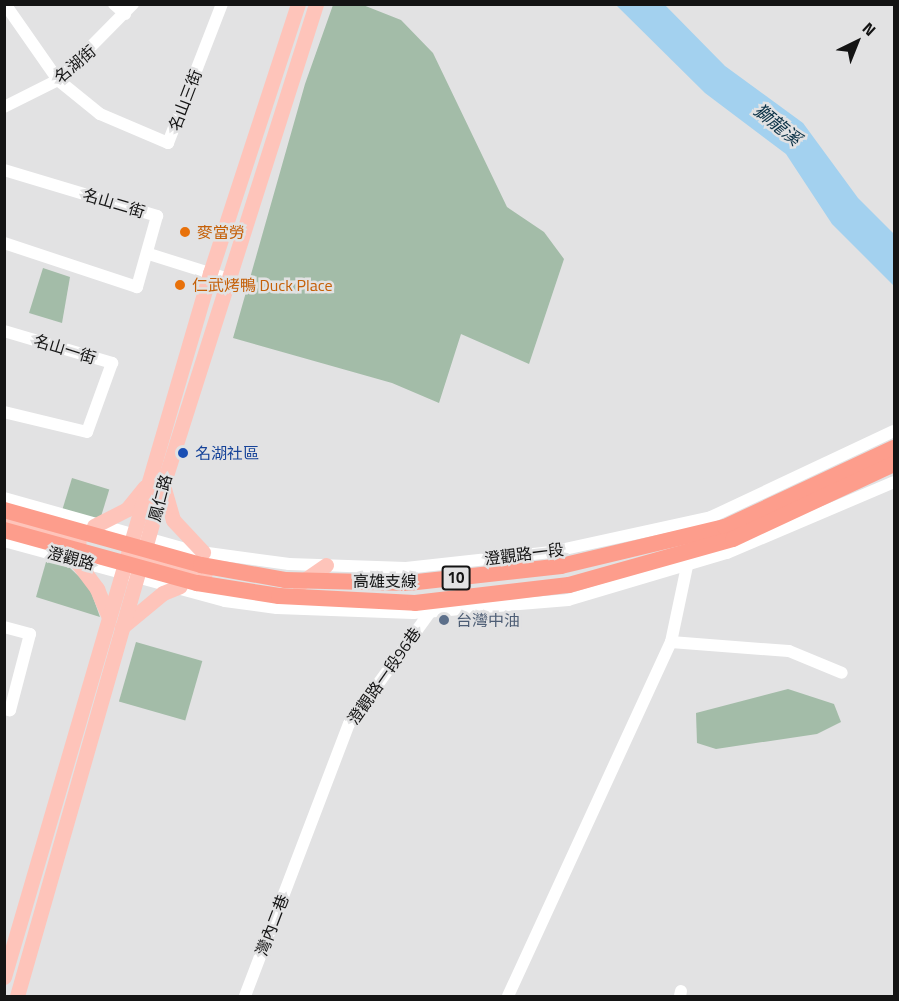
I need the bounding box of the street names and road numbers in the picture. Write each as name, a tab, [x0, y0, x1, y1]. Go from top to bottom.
street label: 名湖街	[50, 41, 100, 87]
street label: 名山三街	[165, 67, 205, 133]
street label: 名山二街	[81, 184, 147, 222]
street label: 名山一街	[32, 330, 98, 368]
street label: 鳳仁路	[145, 472, 175, 524]
street label: 澄觀路一段	[483, 540, 565, 568]
street label: 澄觀路	[45, 543, 97, 573]
road number: 10	[441, 566, 471, 590]
street label: 高雄支線	[353, 571, 417, 591]
street label: 澄觀路一段96巷	[343, 624, 425, 728]
street label: 灣內二巷	[252, 892, 292, 958]

